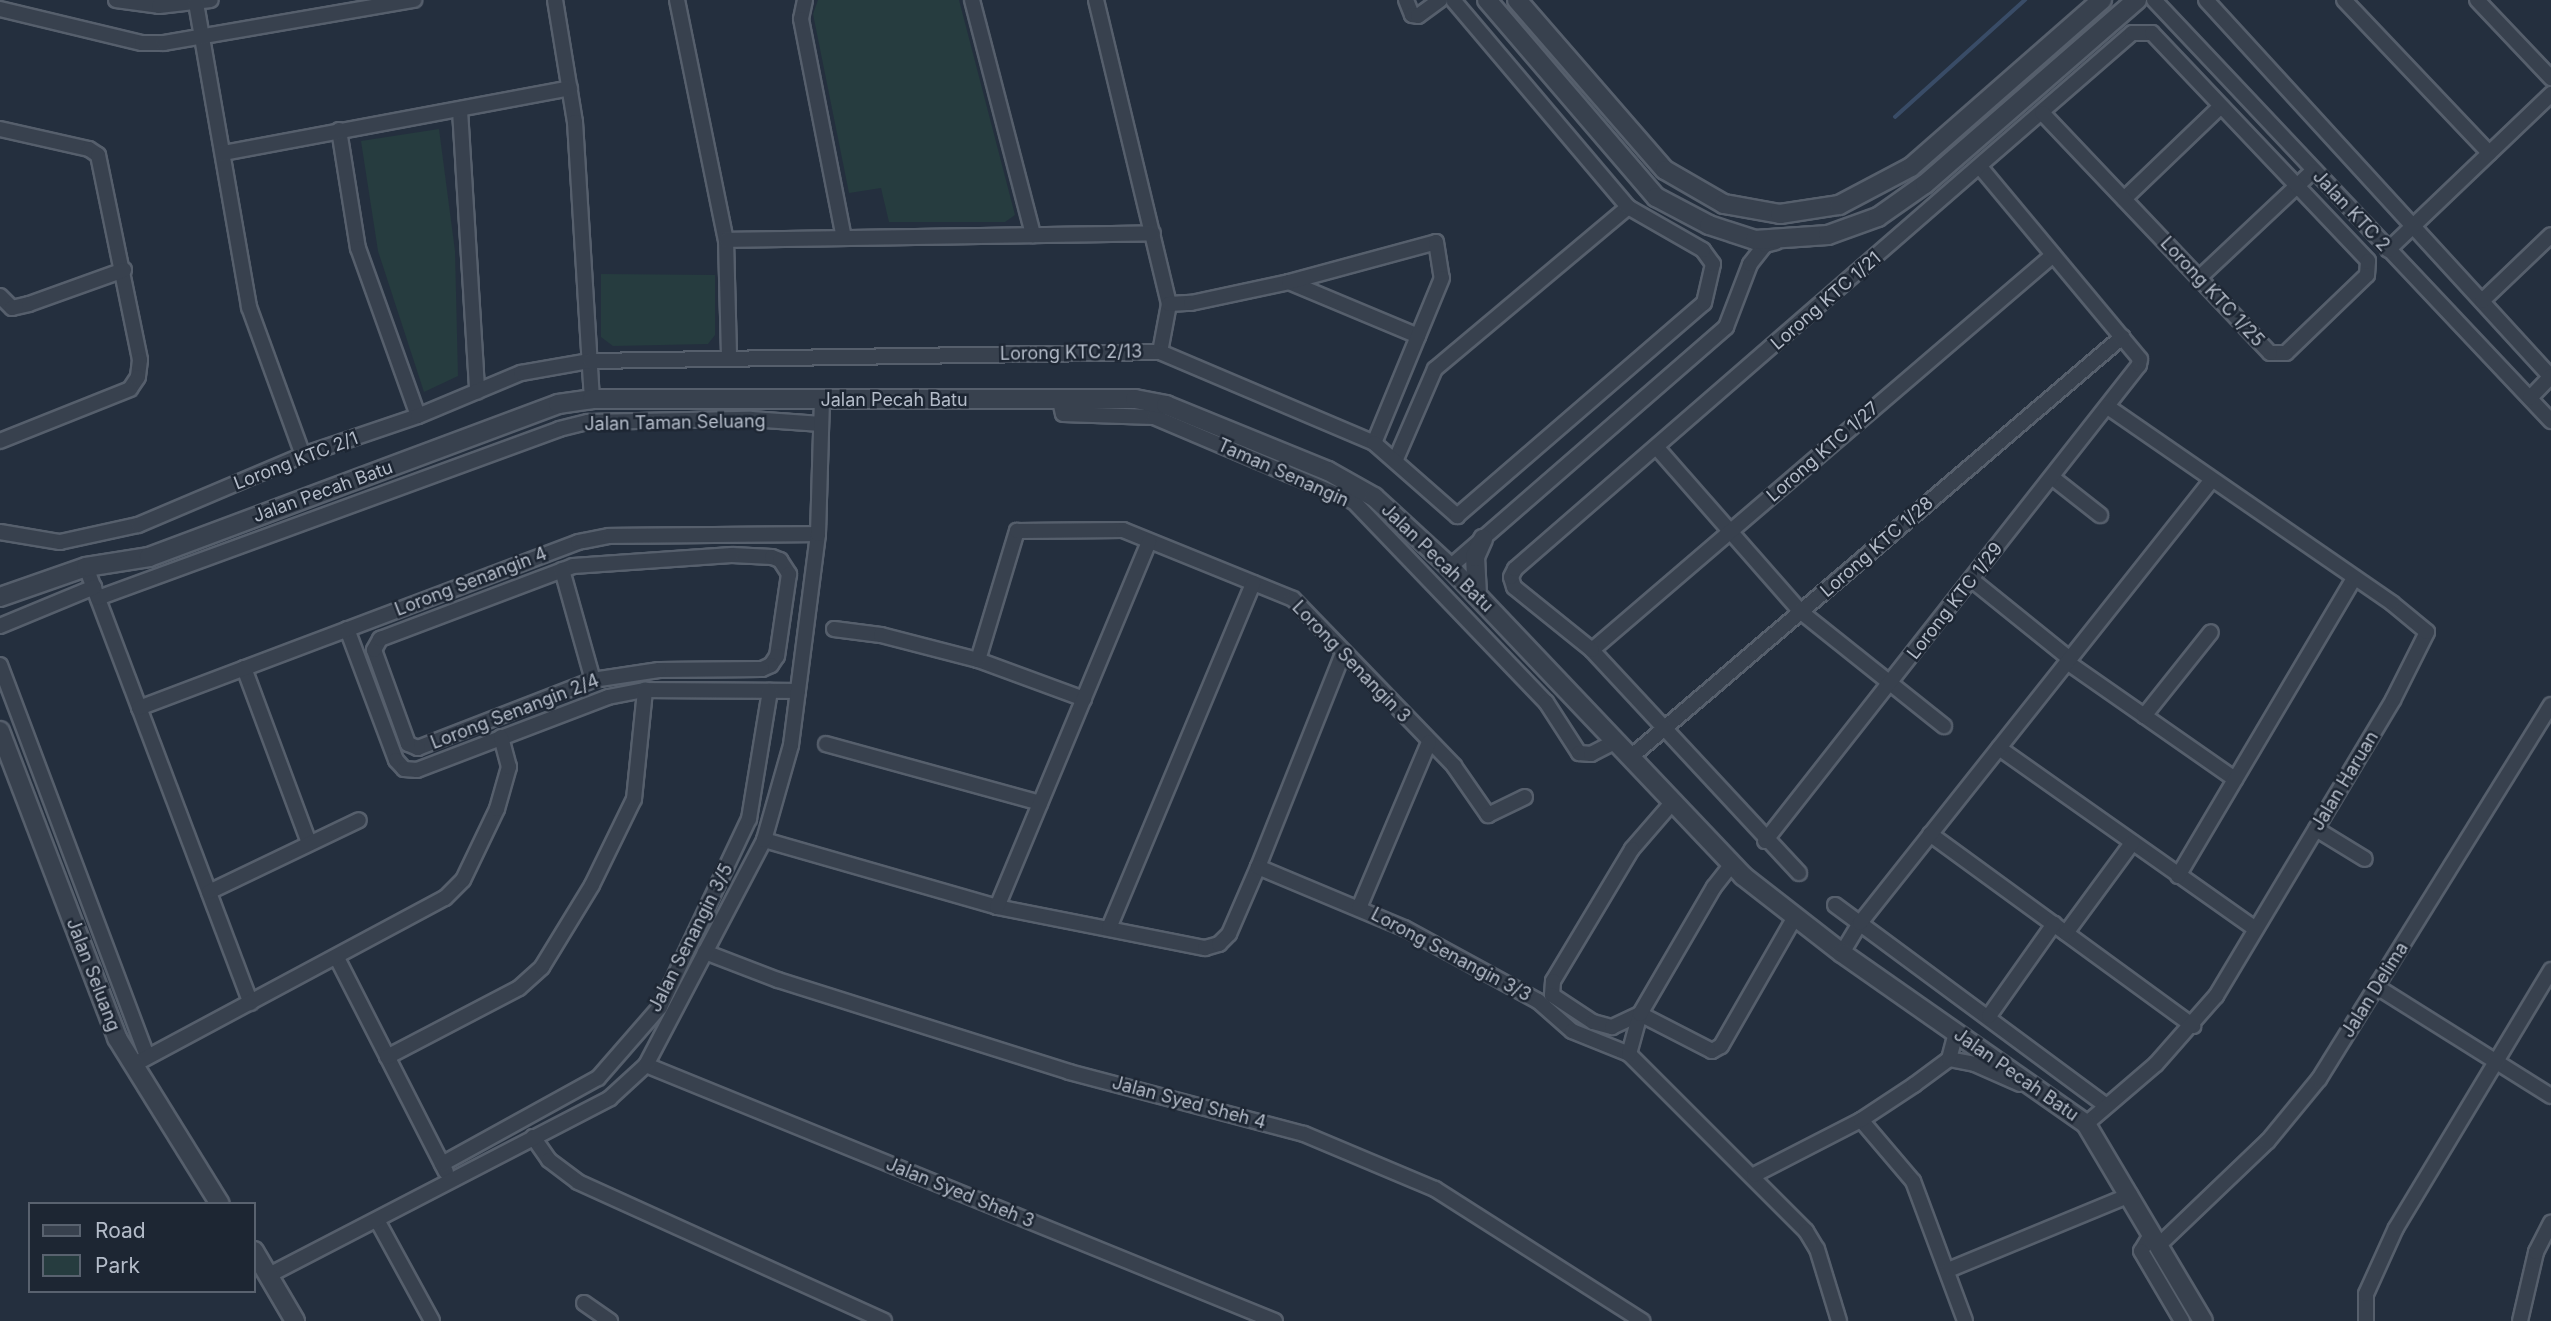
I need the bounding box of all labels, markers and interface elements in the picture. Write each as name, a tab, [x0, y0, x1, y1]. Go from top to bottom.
street label: Jalan KTC 2	[2308, 166, 2394, 256]
street label: Lorong KTC 1/25	[2156, 233, 2268, 351]
street label: Lorong KTC 1/21	[1767, 247, 1885, 355]
street label: Lorong KTC 2/13	[1000, 341, 1142, 365]
street label: Jalan Pecah Batu	[820, 389, 968, 411]
street label: Lorong KTC 1/27	[1763, 397, 1883, 507]
street label: Jalan Taman Seluang	[584, 411, 766, 435]
street label: Lorong KTC 2/1	[231, 427, 361, 495]
street label: Taman Senangin	[1214, 434, 1352, 512]
street label: Jalan Pecah Batu	[250, 457, 396, 527]
street label: Lorong KTC 1/28	[1816, 492, 1938, 602]
street label: Jalan Pecah Batu	[1377, 499, 1497, 617]
street label: Lorong KTC 1/29	[1903, 538, 2007, 664]
street label: Lorong Senangin 4	[392, 543, 550, 621]
street label: Lorong Senangin 3	[1287, 597, 1415, 727]
street label: Lorong Senangin 2/4	[428, 670, 602, 754]
street label: Jalan Haruan	[2307, 727, 2383, 835]
street label: Jalan Senangin 3/5	[644, 860, 738, 1016]
street label: Lorong Senangin 3/3	[1367, 904, 1535, 1006]
street label: Jalan Seluang	[62, 915, 124, 1035]
street label: Jalan Delima	[2337, 938, 2413, 1042]
street label: Jalan Pecah Batu	[1950, 1024, 2082, 1126]
street label: Jalan Syed Sheh 4	[1110, 1072, 1268, 1134]
street label: Jalan Syed Sheh 3	[883, 1153, 1037, 1233]
legend	[28, 1202, 256, 1293]
text: Road	[95, 1218, 146, 1243]
text: Park	[95, 1253, 140, 1278]

